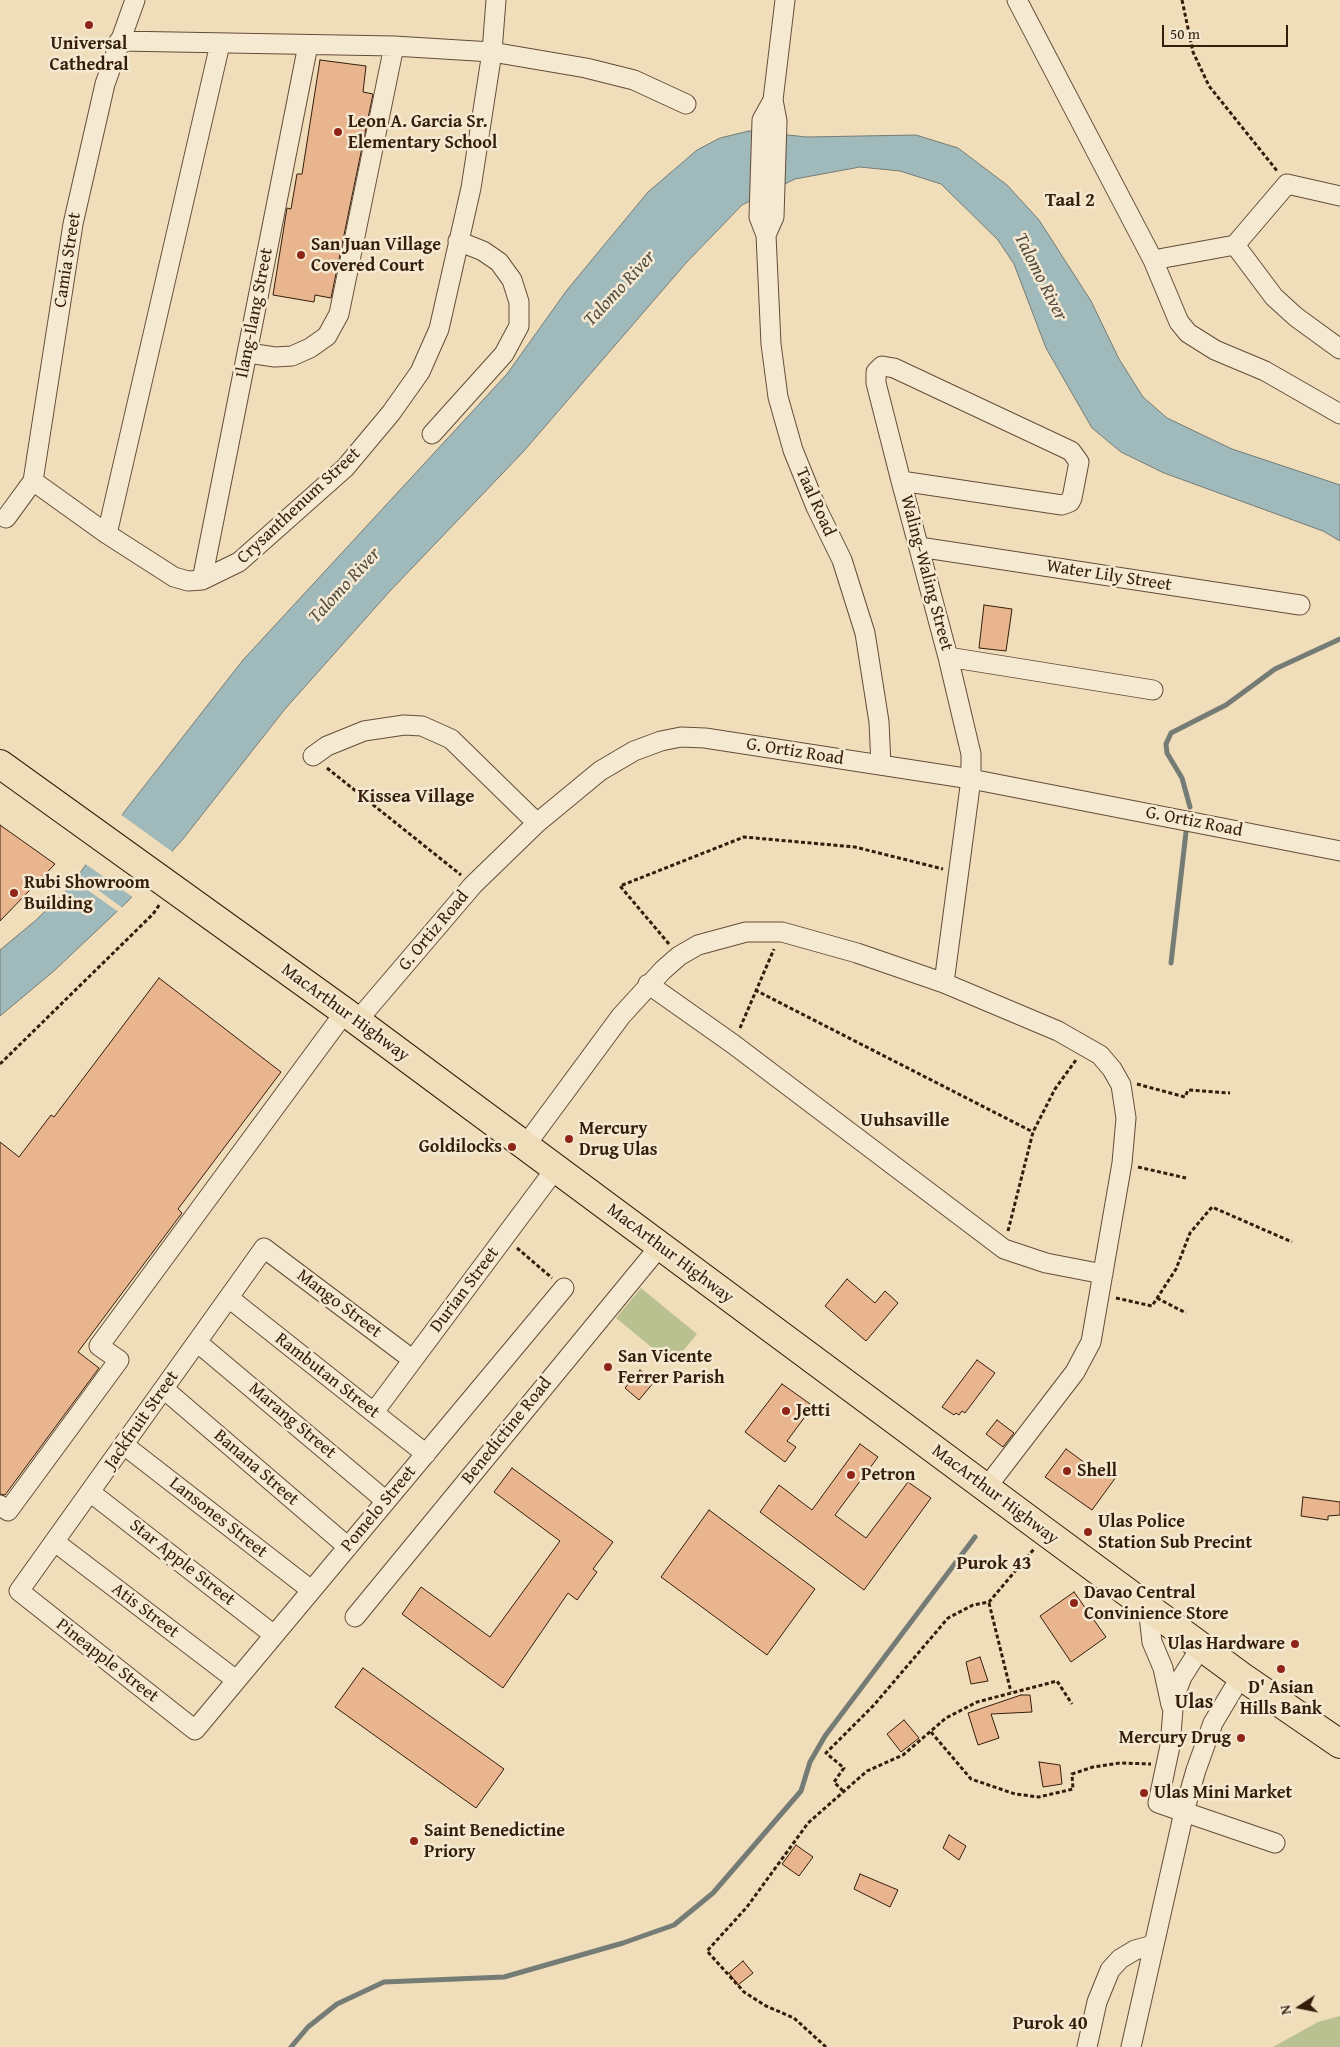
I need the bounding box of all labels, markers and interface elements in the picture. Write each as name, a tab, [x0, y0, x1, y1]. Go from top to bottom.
scale bar	[1165, 15, 1291, 47]
marker: Universal Cathedral	[83, 19, 95, 31]
text: 50 m	[1170, 23, 1200, 44]
place label: Universal Cathedral	[50, 33, 128, 76]
place label: Leon A. Garcia Sr. Elementary School	[348, 111, 497, 154]
marker: Leon A. Garcia Sr. Elementary School	[332, 126, 344, 138]
district label: Taal 2	[1045, 190, 1095, 212]
street label: Camia Street	[50, 211, 86, 309]
water label: Talomo River	[1008, 229, 1072, 325]
place label: San Juan Village Covered Court	[311, 234, 441, 276]
street label: Ilang-Ilang Street	[232, 246, 278, 380]
water label: Talomo River	[579, 246, 661, 332]
marker: San Juan Village Covered Court	[295, 249, 307, 261]
street label: Crysanthenum Street	[233, 443, 365, 569]
street label: Taal Road	[790, 464, 840, 540]
street label: Waling-Waling Street	[895, 493, 957, 653]
water label: Talomo River	[304, 543, 386, 629]
street label: Water Lily Street	[1045, 555, 1173, 597]
street label: G. Ortiz Road	[745, 734, 845, 770]
district label: Kissea Village	[358, 786, 474, 808]
street label: G. Ortiz Road	[1144, 802, 1244, 842]
place label: Rubi Showroom Building	[24, 872, 150, 914]
street label: G. Ortiz Road	[394, 886, 474, 976]
marker: Rubi Showroom Building	[8, 887, 20, 899]
street label: MacArthur Highway	[277, 959, 413, 1067]
district label: Uuhsaville	[860, 1110, 950, 1132]
place label: Mercury Drug Ulas	[579, 1118, 657, 1160]
marker: Mercury Drug Ulas	[563, 1133, 575, 1145]
place label: Goldilocks	[419, 1136, 502, 1158]
marker: Goldilocks	[506, 1141, 518, 1153]
street label: MacArthur Highway	[602, 1199, 738, 1309]
street label: Durian Street	[426, 1243, 504, 1337]
street label: Mango Street	[292, 1265, 386, 1343]
street label: Rambutan Street	[270, 1328, 384, 1424]
place label: San Vicente Ferrer Parish	[618, 1346, 725, 1388]
marker: San Vicente Ferrer Parish	[602, 1361, 614, 1373]
street label: Jackfruit Street	[100, 1367, 184, 1473]
street label: Benedictine Road	[457, 1373, 557, 1489]
street label: Marang Street	[244, 1378, 340, 1464]
place label: Jetti	[796, 1400, 830, 1422]
marker: Jetti	[780, 1405, 792, 1417]
street label: Banana Street	[209, 1425, 303, 1511]
street label: MacArthur Highway	[927, 1440, 1063, 1550]
place label: Shell	[1077, 1460, 1117, 1482]
street label: Pomelo Street	[337, 1462, 421, 1556]
place label: Petron	[861, 1464, 915, 1486]
marker: Shell	[1061, 1465, 1073, 1477]
marker: Petron	[845, 1469, 857, 1481]
street label: Lansones Street	[164, 1473, 272, 1563]
place label: Ulas Police Station Sub Precint	[1098, 1511, 1252, 1554]
street label: Star Apple Street	[125, 1515, 239, 1611]
marker: Ulas Police Station Sub Precint	[1082, 1526, 1094, 1538]
district label: Purok 43	[956, 1553, 1032, 1575]
street label: Atis Street	[107, 1579, 183, 1643]
place label: Davao Central Convinience Store	[1084, 1582, 1229, 1625]
marker: Davao Central Convinience Store	[1068, 1597, 1080, 1609]
street label: Pineapple Street	[51, 1614, 163, 1708]
place label: Ulas Hardware	[1167, 1633, 1285, 1655]
marker: Ulas Hardware	[1289, 1638, 1301, 1650]
marker: D' Asian Hills Bank	[1275, 1663, 1287, 1675]
place label: D' Asian Hills Bank	[1240, 1677, 1322, 1720]
district label: Ulas	[1175, 1691, 1213, 1715]
place label: Mercury Drug	[1119, 1727, 1231, 1749]
marker: Mercury Drug	[1235, 1732, 1247, 1744]
place label: Ulas Mini Market	[1154, 1782, 1292, 1804]
marker: Ulas Mini Market	[1138, 1787, 1150, 1799]
place label: Saint Benedictine Priory	[424, 1820, 565, 1862]
marker: Saint Benedictine Priory	[408, 1835, 420, 1847]
north arrow	[1275, 1982, 1325, 2032]
text: N	[1275, 2003, 1296, 2016]
district label: Purok 40	[1012, 2013, 1088, 2035]

